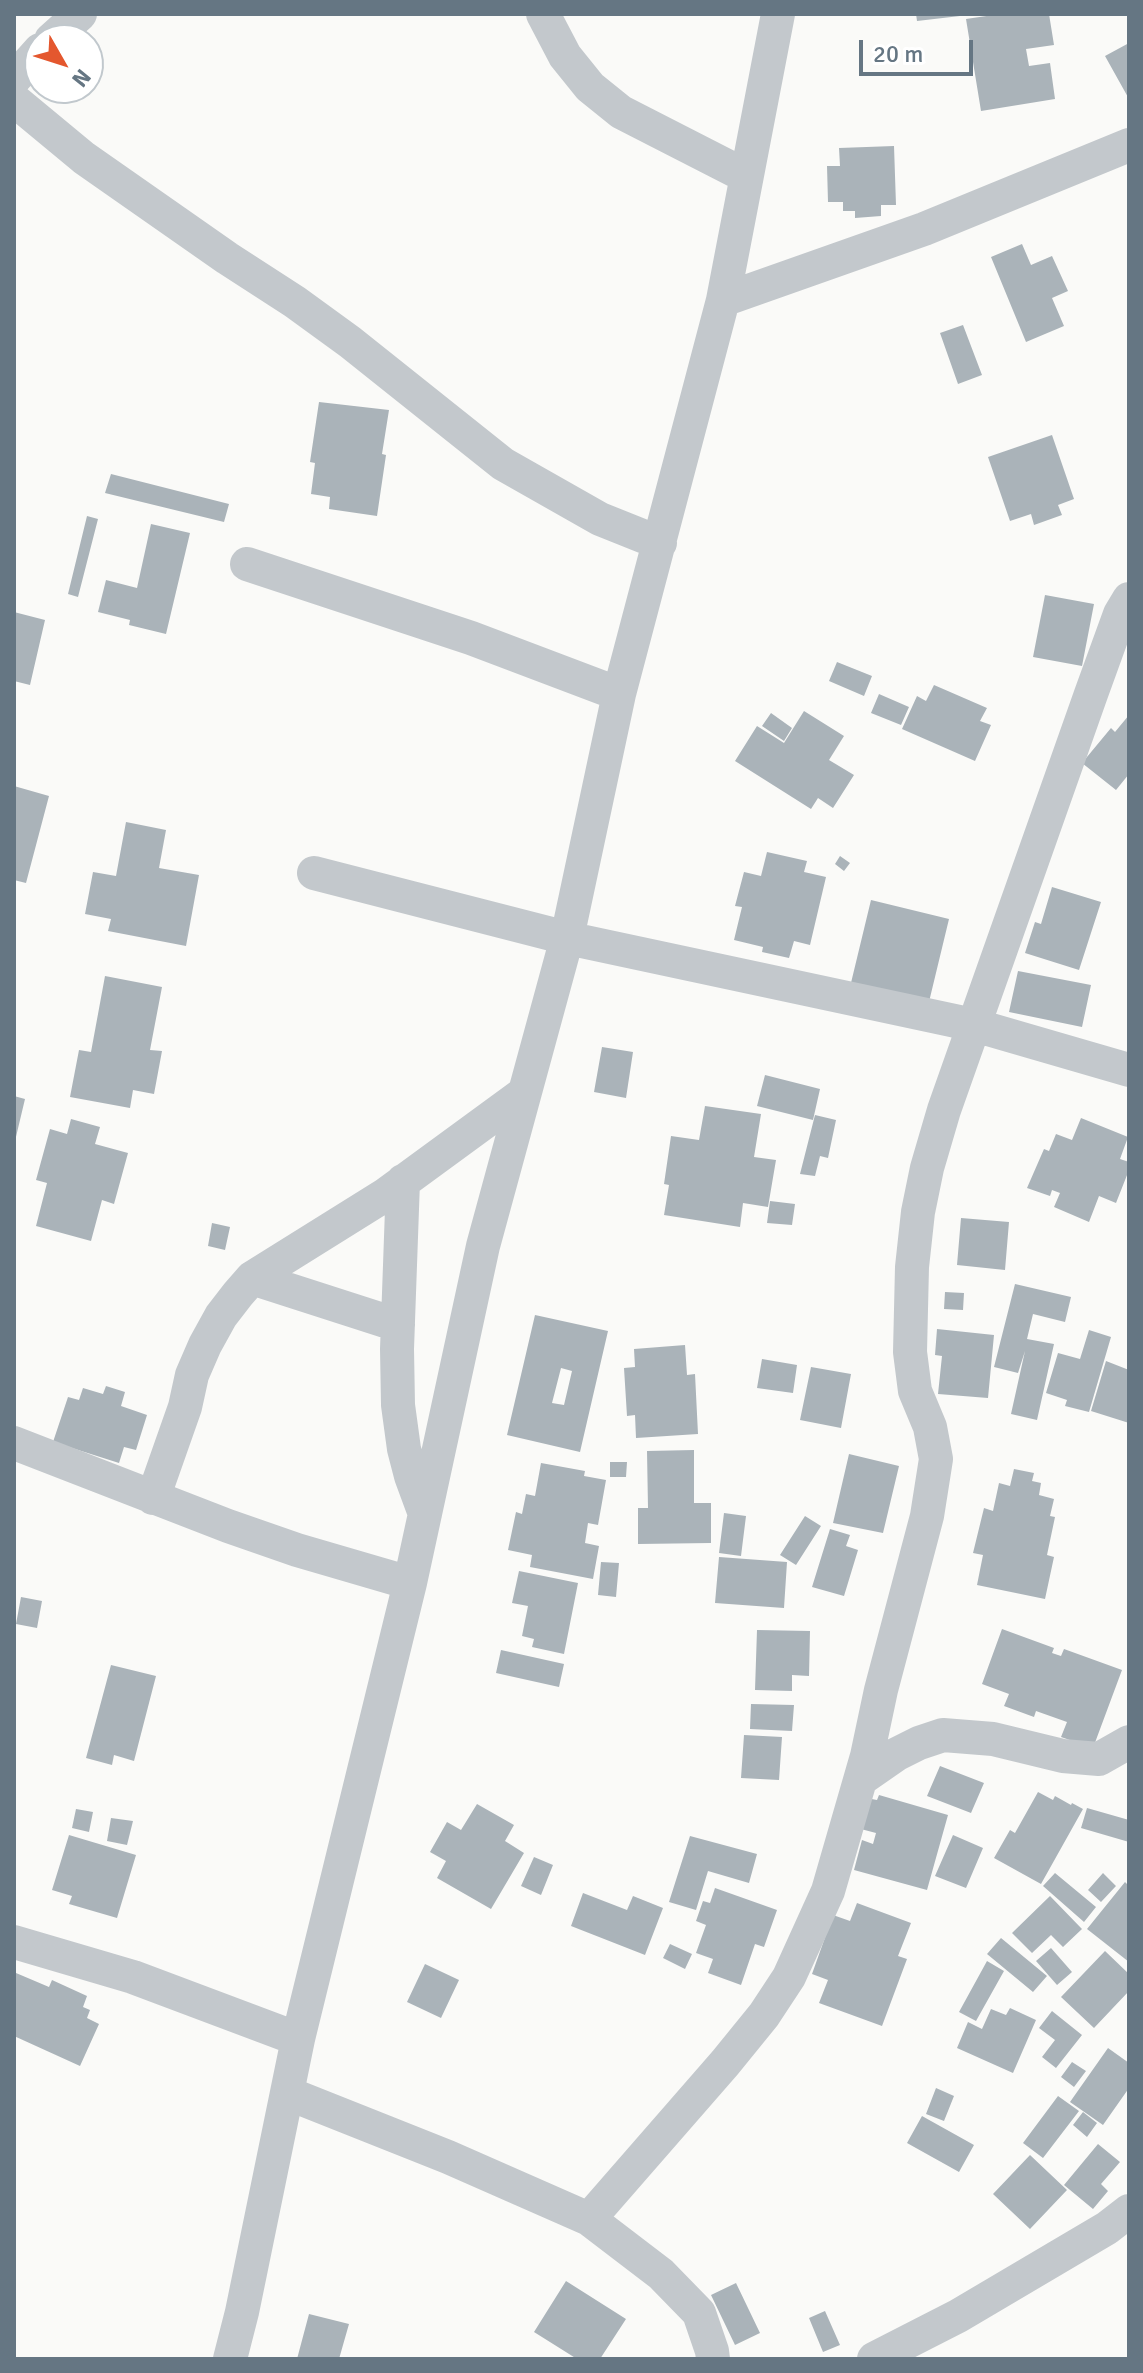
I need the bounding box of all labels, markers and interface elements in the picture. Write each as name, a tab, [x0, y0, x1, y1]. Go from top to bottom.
north arrow	[24, 24, 104, 104]
scale bar	[863, 24, 977, 74]
text: 20 m	[873, 39, 923, 69]
text: N	[66, 64, 97, 93]

